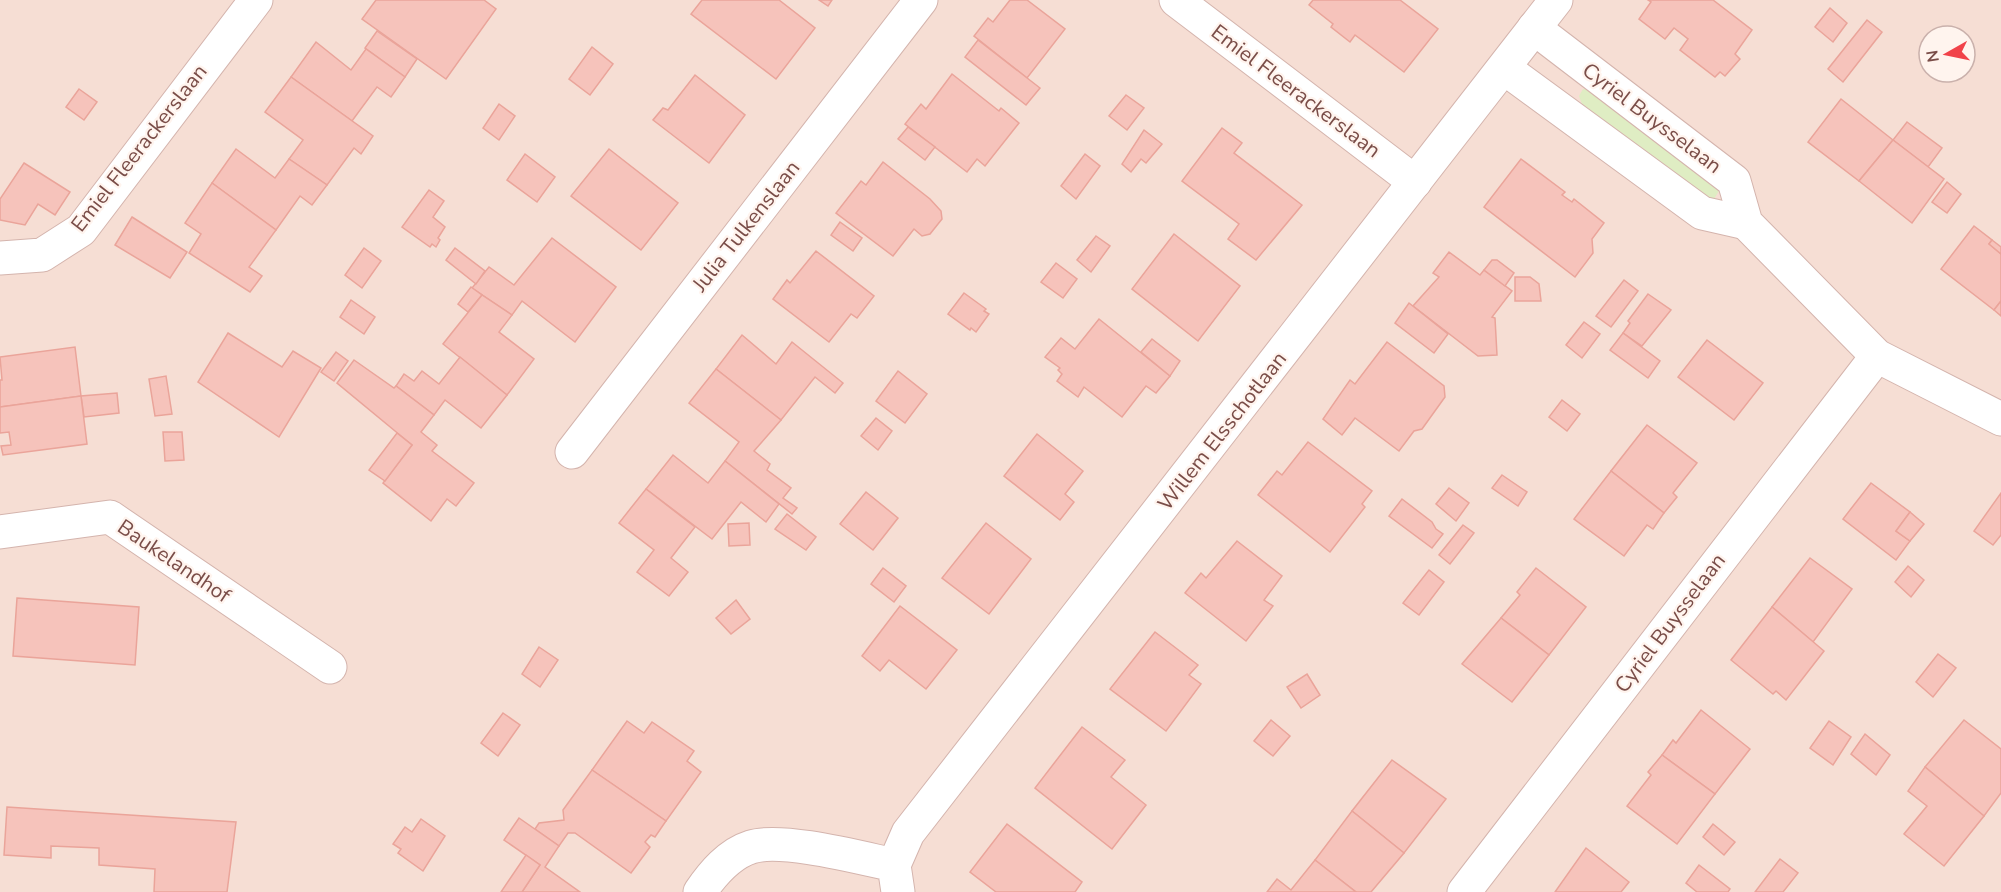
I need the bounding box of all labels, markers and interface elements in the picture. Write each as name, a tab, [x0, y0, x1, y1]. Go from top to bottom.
street label: Emiel Fleerackerslaan	[1206, 18, 1386, 164]
north arrow	[1917, 24, 1977, 84]
text: N	[1921, 49, 1945, 64]
street label: Cyriel Buysselaan	[1576, 56, 1728, 180]
street label: Emiel Fleerackerslaan	[65, 58, 213, 238]
street label: Julia Tulkenslaan	[685, 155, 806, 298]
street label: Willem Elsschotlaan	[1151, 346, 1293, 516]
street label: Baukelandhof	[112, 513, 237, 610]
street label: Cyriel Buysselaan	[1608, 547, 1732, 699]

